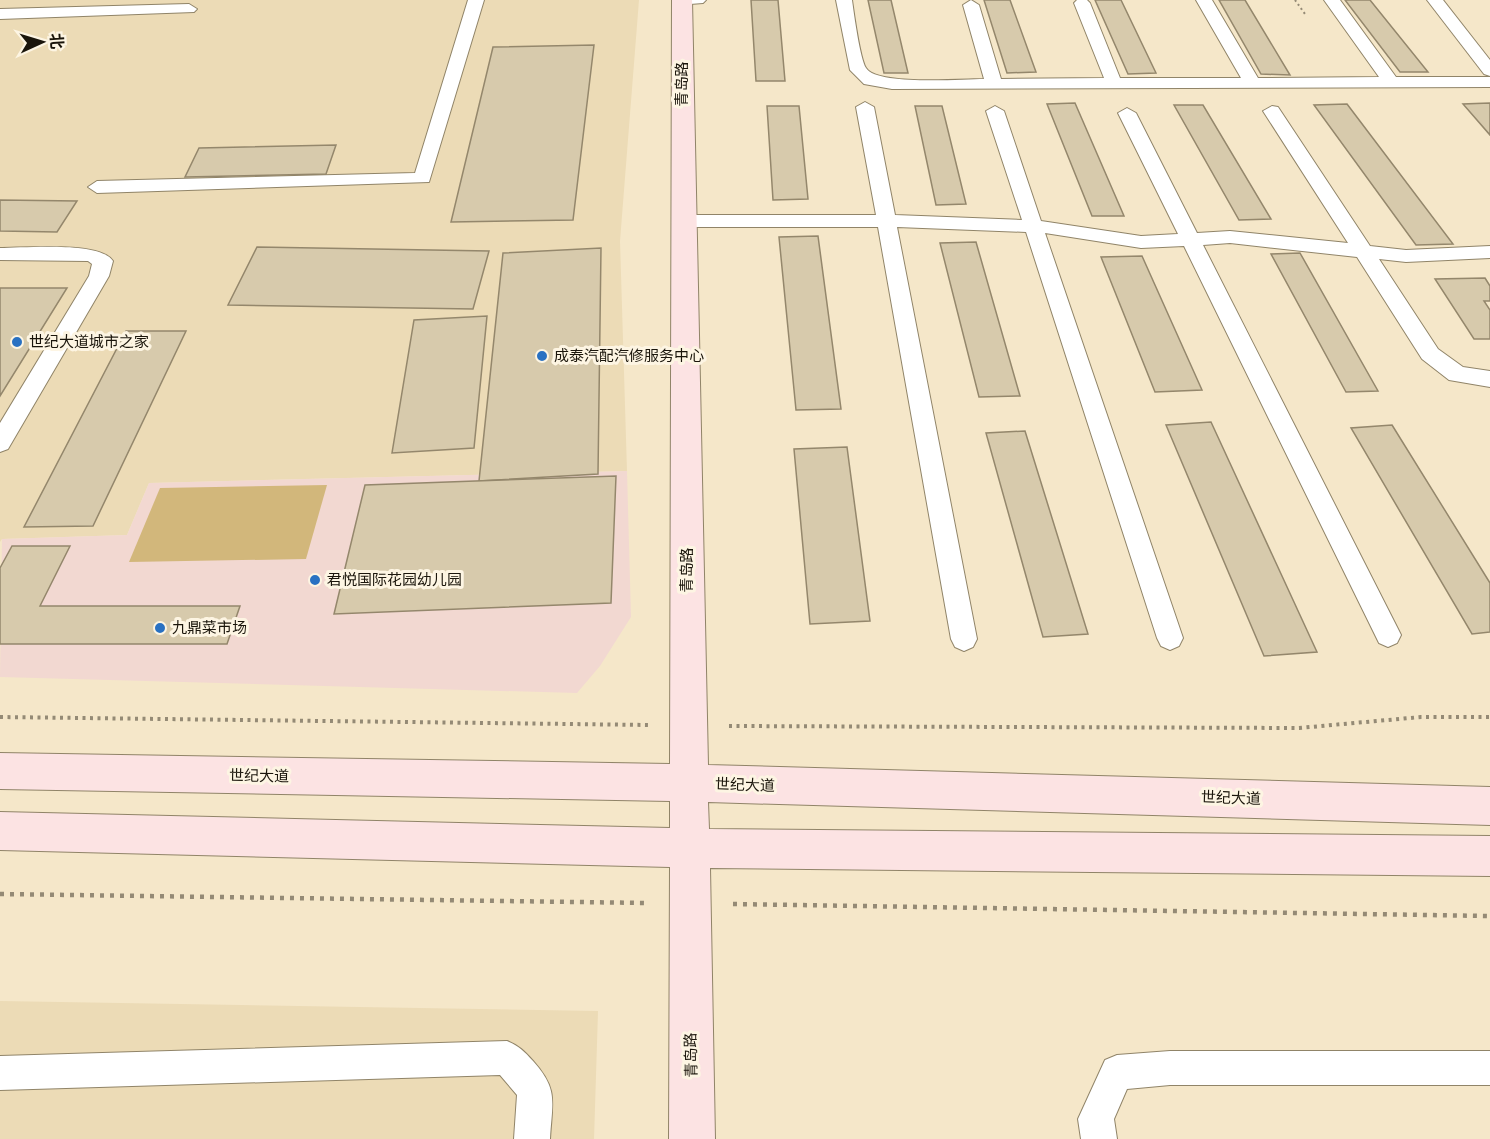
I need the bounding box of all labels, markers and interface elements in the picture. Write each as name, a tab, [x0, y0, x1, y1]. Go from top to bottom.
north arrow	[12, 12, 72, 72]
text: 北	[45, 32, 67, 50]
street label: 青岛路	[672, 61, 692, 107]
place label: 世纪大道城市之家	[29, 332, 149, 352]
marker: 世纪大道城市之家	[10, 335, 24, 349]
place label: 成泰汽配汽修服务中心	[554, 346, 704, 366]
marker: 成泰汽配汽修服务中心	[535, 349, 549, 363]
street label: 青岛路	[677, 547, 697, 593]
place label: 君悦国际花园幼儿园	[327, 570, 462, 590]
marker: 君悦国际花园幼儿园	[308, 573, 322, 587]
place label: 九鼎菜市场	[172, 618, 247, 638]
marker: 九鼎菜市场	[153, 621, 167, 635]
street label: 世纪大道	[229, 765, 289, 787]
street label: 世纪大道	[715, 774, 775, 796]
street label: 世纪大道	[1201, 787, 1261, 809]
street label: 青岛路	[681, 1032, 701, 1078]

